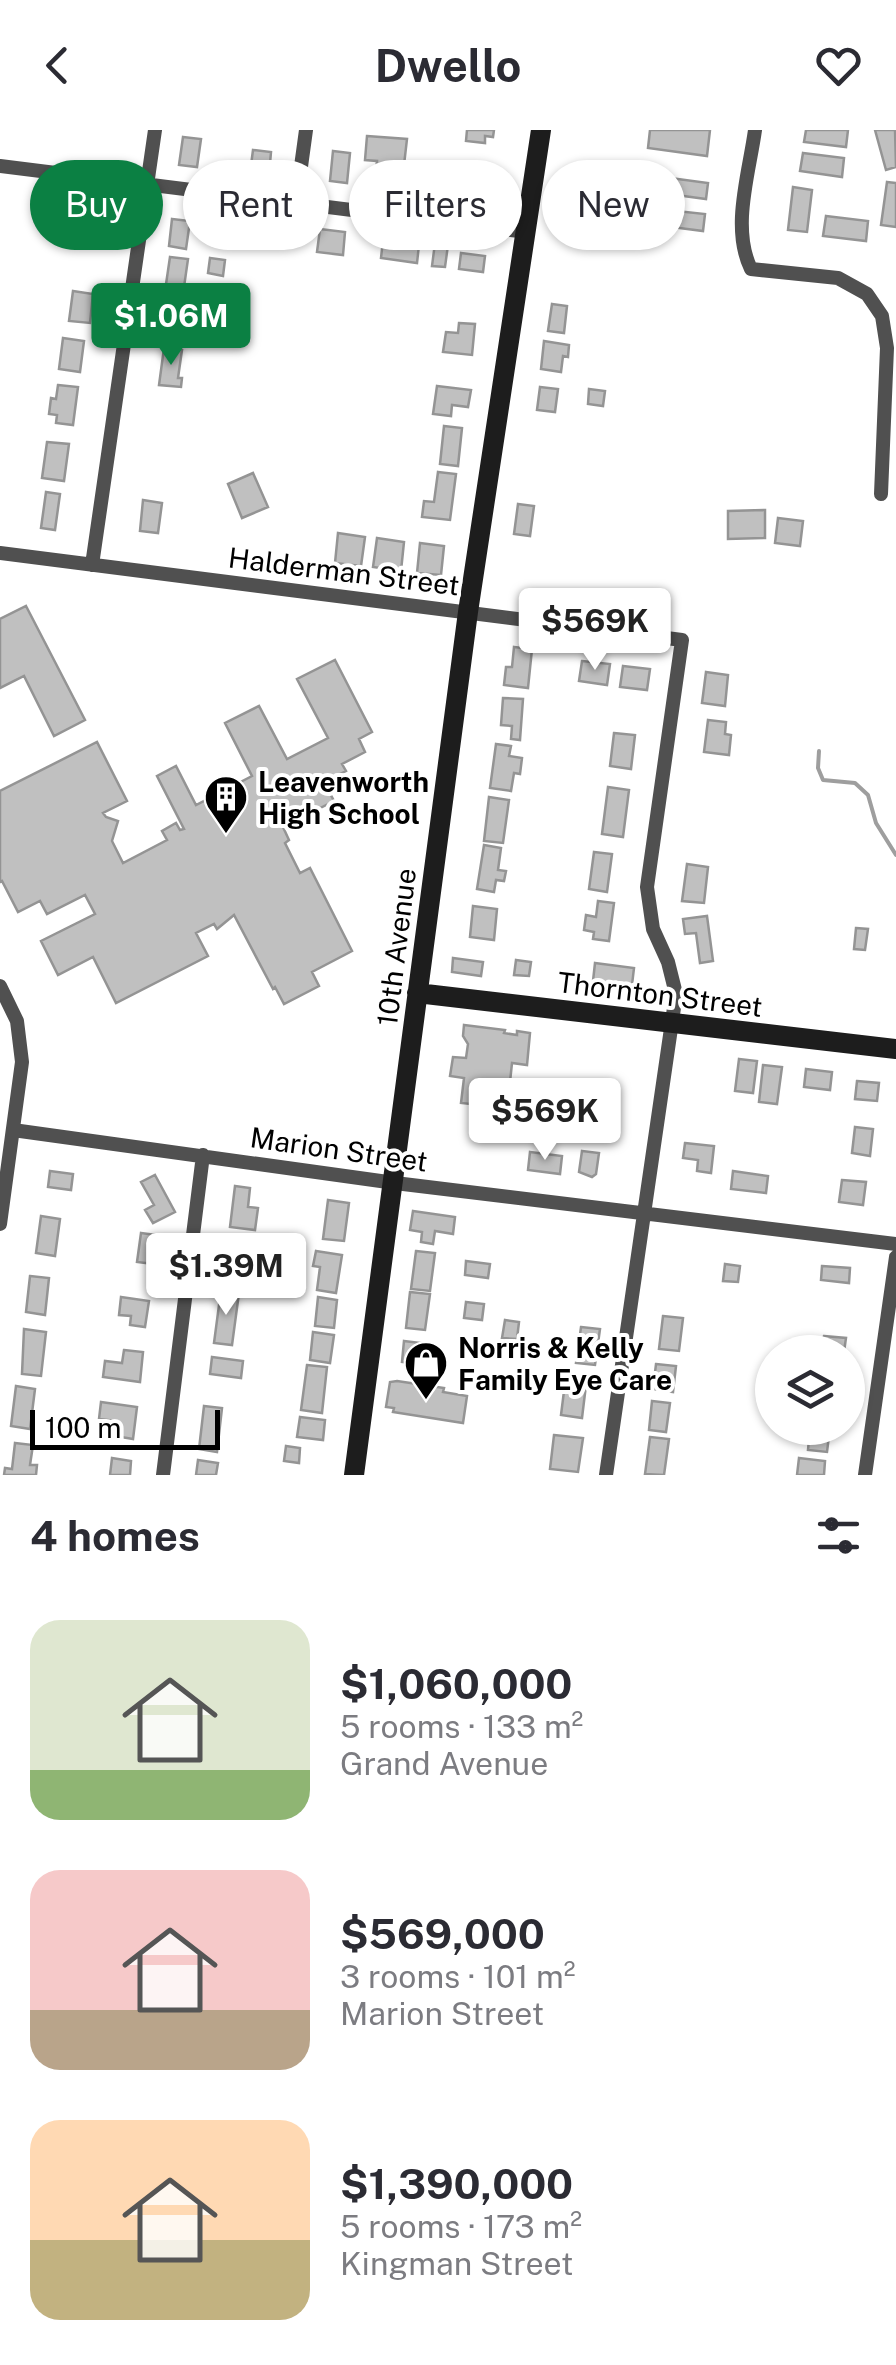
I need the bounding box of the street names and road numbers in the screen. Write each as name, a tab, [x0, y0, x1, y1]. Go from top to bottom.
street label: Halderman Street	[227, 540, 461, 602]
street label: 10th Avenue	[370, 866, 422, 1028]
street label: Thornton Street	[556, 965, 764, 1023]
street label: Marion Street	[248, 1120, 430, 1178]

